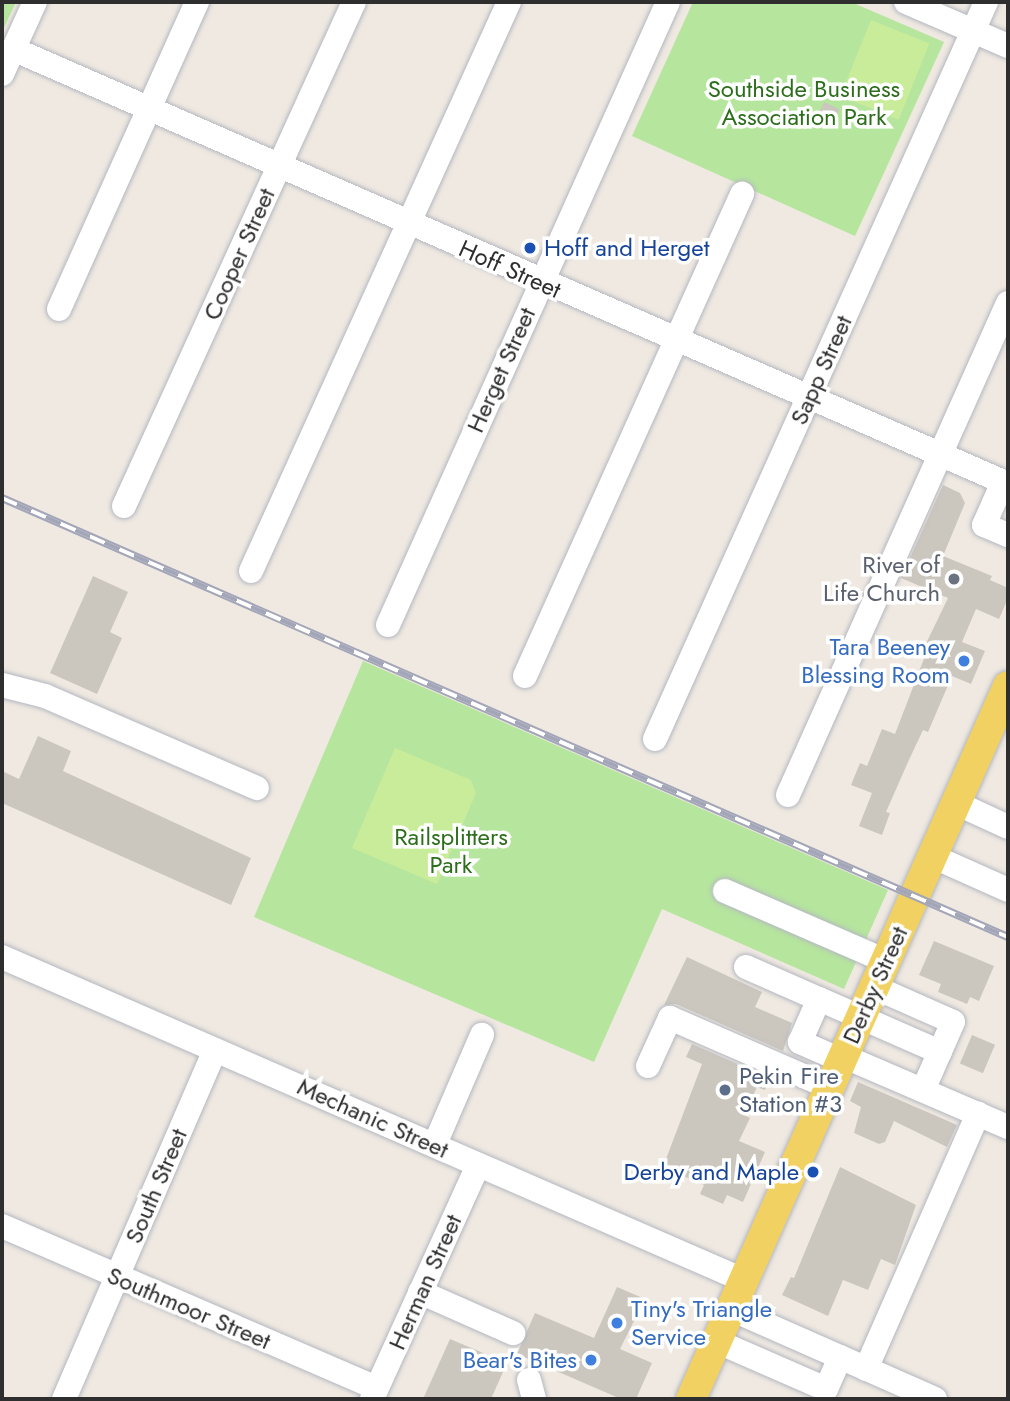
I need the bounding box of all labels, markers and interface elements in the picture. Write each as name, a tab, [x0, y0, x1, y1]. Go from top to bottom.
park label: Southside Business Association Park	[708, 75, 900, 131]
street label: Cooper Street	[197, 184, 281, 324]
street label: Hoff Street	[455, 234, 565, 304]
place label: Hoff and Herget	[544, 234, 709, 262]
marker: Hoff and Herget	[522, 240, 538, 256]
street label: Herget Street	[461, 303, 541, 437]
street label: Sapp Street	[784, 311, 858, 429]
place label: River of Life Church	[823, 551, 940, 607]
marker: River of Life Church	[946, 571, 962, 587]
place label: Tara Beeney Blessing Room	[801, 633, 950, 689]
marker: Tara Beeney Blessing Room	[956, 653, 972, 669]
park label: Railsplitters Park	[394, 823, 508, 879]
street label: Derby Street	[836, 922, 914, 1048]
place label: Pekin Fire Station #3	[739, 1062, 842, 1118]
street label: Mechanic Street	[293, 1072, 453, 1164]
marker: Pekin Fire Station #3	[717, 1082, 733, 1098]
street label: South Street	[119, 1124, 193, 1248]
place label: Derby and Maple	[623, 1158, 799, 1186]
marker: Derby and Maple	[805, 1164, 821, 1180]
street label: Herman Street	[382, 1210, 468, 1354]
street label: Southmoor Street	[103, 1261, 275, 1355]
place label: Tiny's Triangle Service	[631, 1295, 772, 1351]
marker: Tiny's Triangle Service	[609, 1315, 625, 1331]
place label: Bear's Bites	[463, 1346, 577, 1374]
marker: Bear's Bites	[583, 1352, 599, 1368]

